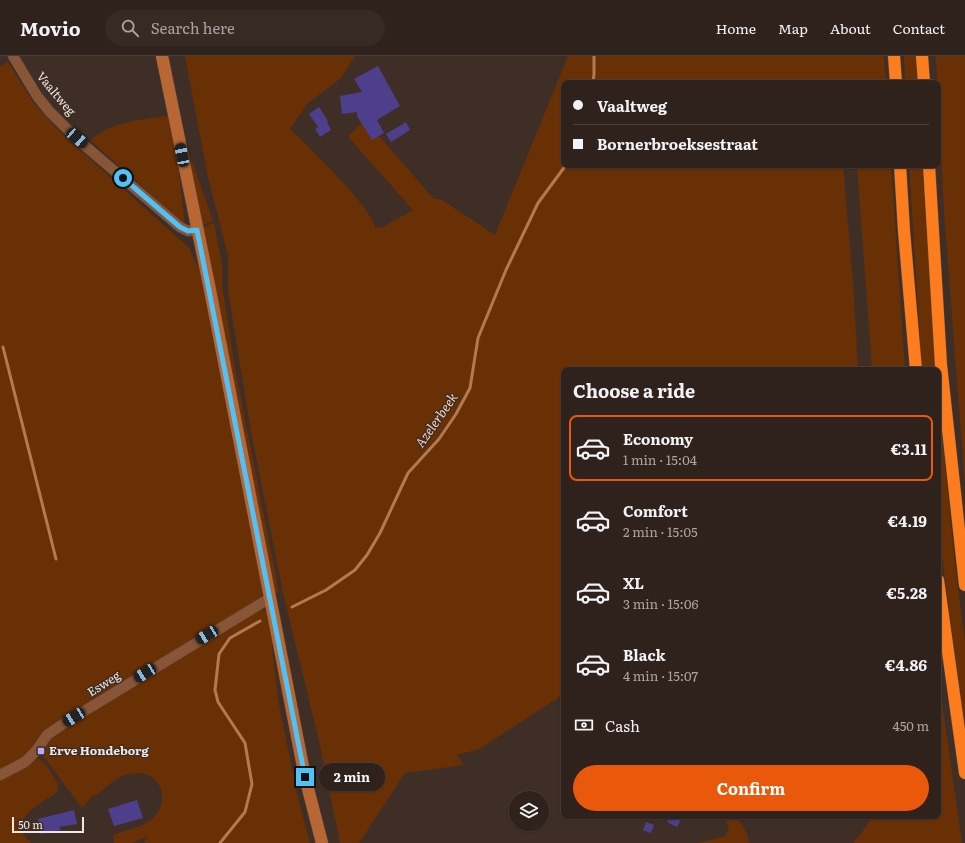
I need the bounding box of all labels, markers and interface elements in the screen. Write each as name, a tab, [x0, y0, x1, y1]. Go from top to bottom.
search box	[105, 10, 385, 46]
text: Movio	[20, 14, 81, 42]
text: Search here	[151, 16, 235, 39]
icon: search	[119, 17, 141, 39]
text: Home	[716, 18, 756, 38]
text: Map	[778, 18, 808, 38]
text: About	[830, 18, 871, 38]
text: Contact	[893, 18, 945, 38]
street label: Vaaltweg	[33, 67, 81, 119]
text: Vaaltweg	[597, 94, 667, 117]
car	[64, 126, 90, 150]
text: Bornerbroeksestraat	[597, 132, 758, 155]
car	[174, 142, 190, 168]
route start	[114, 169, 132, 187]
text: Choose a ride	[573, 377, 695, 404]
water label: Azelerbeek	[410, 388, 462, 451]
text: Economy	[623, 427, 693, 450]
icon: car	[575, 430, 611, 466]
text: €3.11	[891, 437, 927, 460]
text: 1 min · 15:04	[623, 450, 697, 469]
text: Comfort	[623, 499, 688, 522]
icon: car	[575, 502, 611, 538]
text: €4.19	[888, 509, 927, 532]
text: 2 min · 15:05	[623, 522, 698, 541]
text: XL	[623, 571, 644, 594]
icon: car	[575, 574, 611, 610]
text: €5.28	[887, 581, 927, 604]
text: 3 min · 15:06	[623, 594, 698, 613]
car	[194, 624, 220, 646]
text: Black	[623, 643, 666, 666]
icon: car	[575, 646, 611, 682]
text: €4.86	[885, 653, 927, 676]
car	[132, 662, 158, 684]
street label: Esweg	[83, 666, 124, 700]
text: 4 min · 15:07	[623, 666, 698, 685]
car	[61, 706, 87, 728]
icon: cash	[573, 714, 595, 736]
text: Cash	[605, 714, 640, 737]
text: 450 m	[893, 716, 929, 735]
place label: Erve Hondeborg	[49, 741, 150, 759]
marker: Erve Hondeborg	[36, 746, 46, 756]
callout: 2 min	[319, 763, 385, 791]
button: Confirm	[573, 765, 929, 811]
text: 2 min	[334, 767, 370, 786]
route end	[296, 768, 314, 786]
map controls	[509, 791, 549, 831]
button: layers	[509, 791, 549, 831]
scale bar	[12, 815, 84, 834]
text: 50 m	[18, 816, 43, 832]

